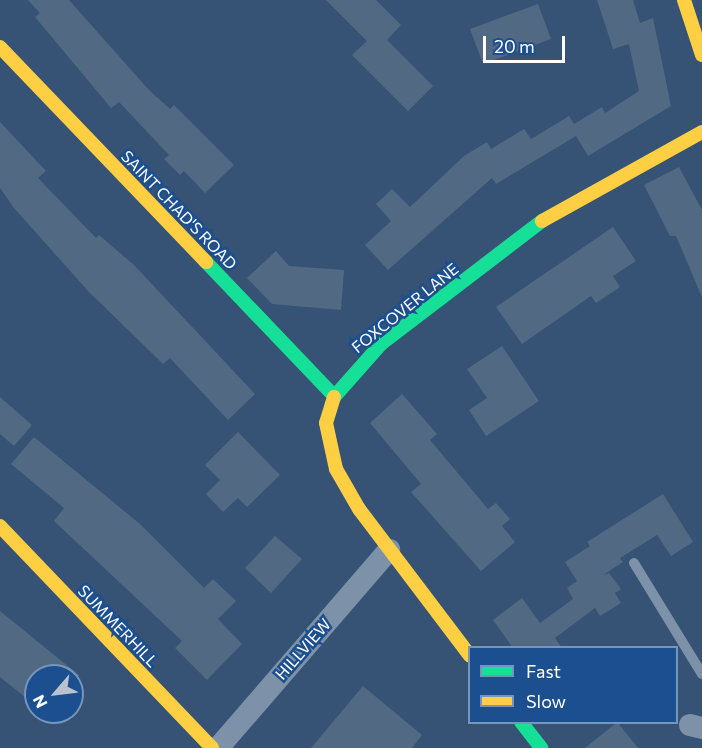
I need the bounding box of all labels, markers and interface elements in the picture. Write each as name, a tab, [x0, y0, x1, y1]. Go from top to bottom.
scale bar	[486, 24, 568, 62]
text: 20 m	[494, 35, 535, 57]
street label: SAINT CHAD'S ROAD	[117, 147, 241, 273]
street label: FOXCOVER LANE	[348, 259, 462, 357]
street label: SUMMERHILL	[74, 581, 162, 671]
street label: HILLVIEW	[271, 614, 335, 684]
legend	[468, 646, 678, 724]
text: Fast	[526, 660, 561, 682]
north arrow	[24, 664, 84, 724]
text: Slow	[526, 690, 566, 712]
text: N	[28, 692, 51, 712]

